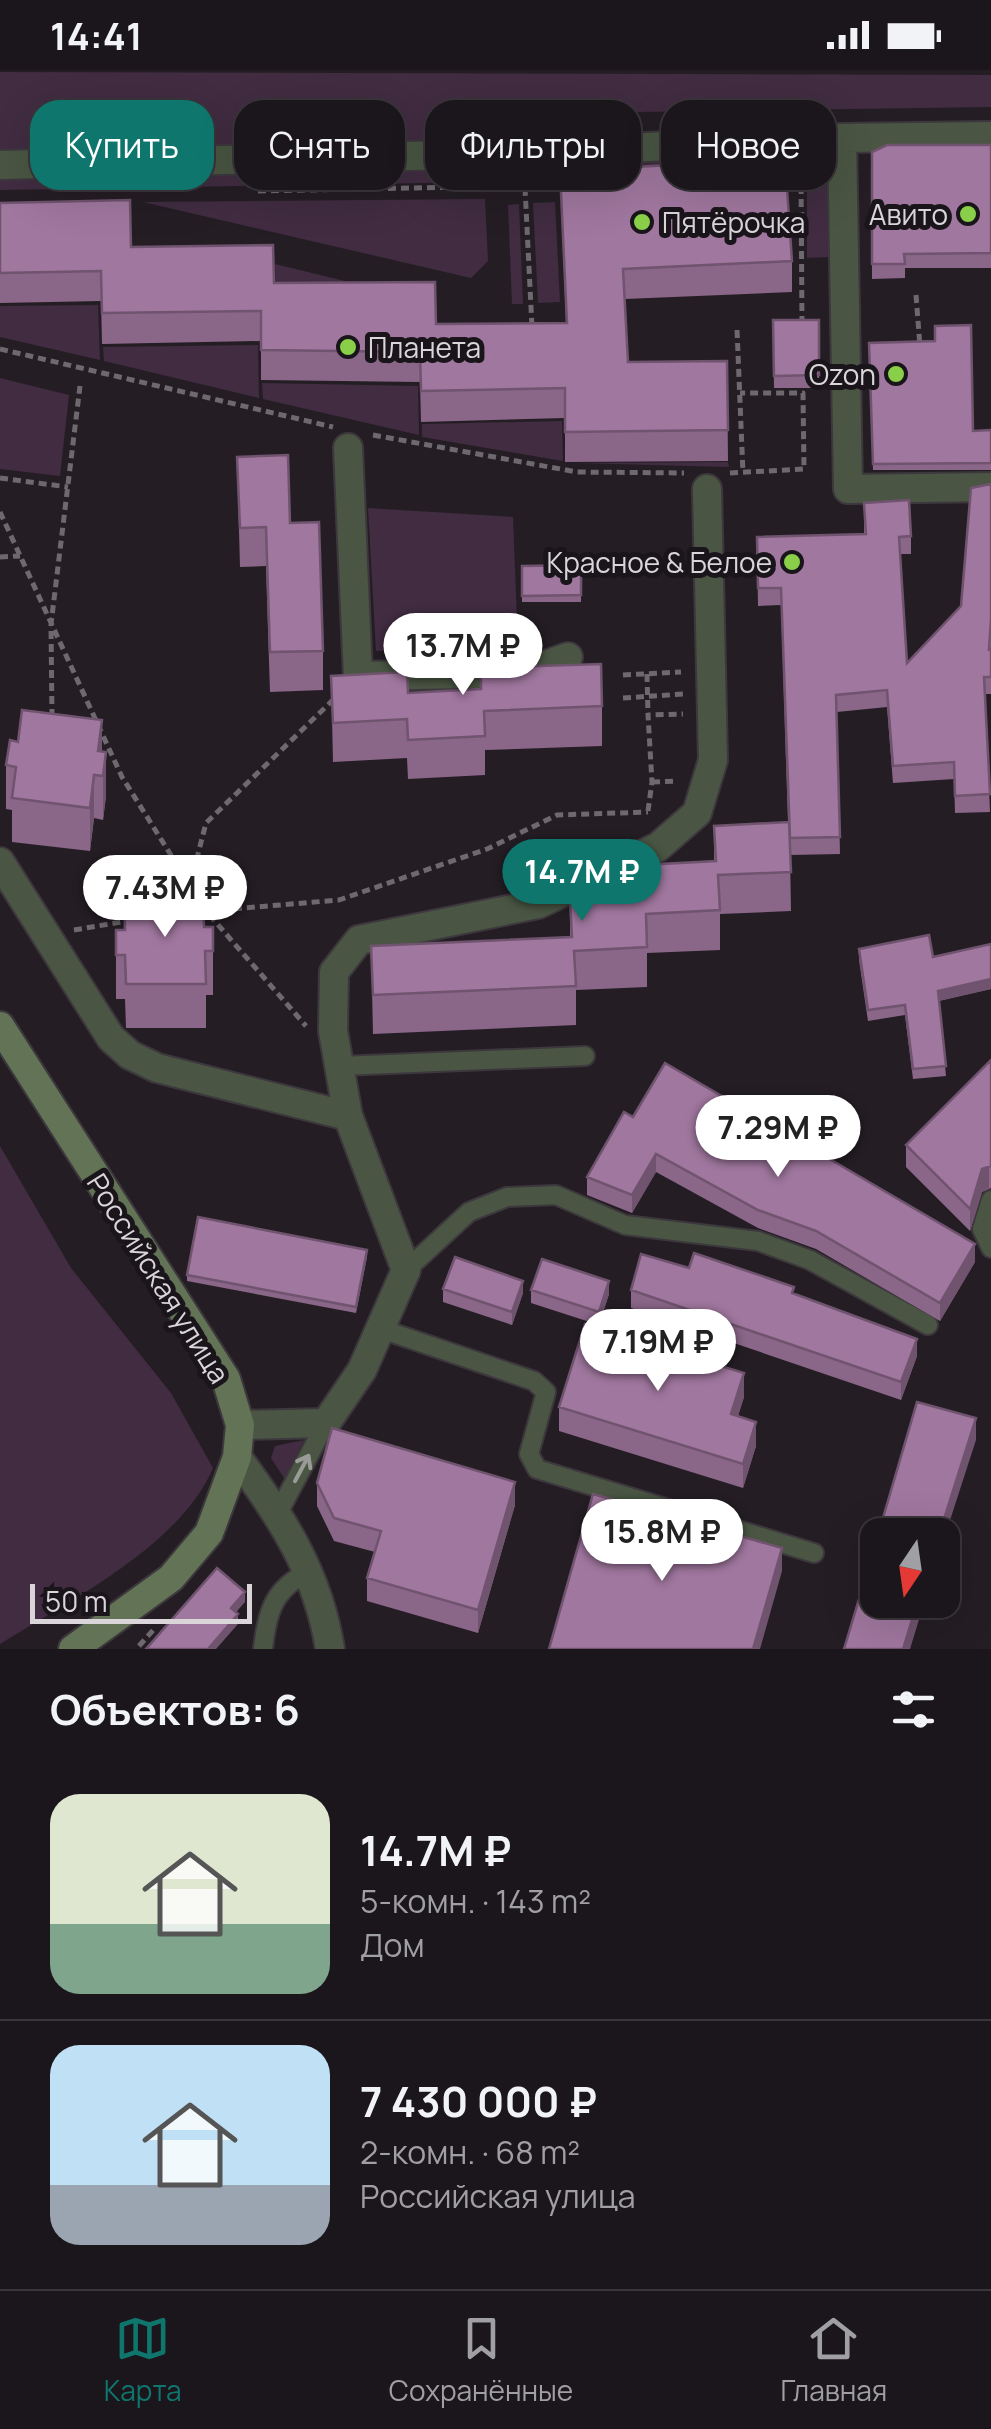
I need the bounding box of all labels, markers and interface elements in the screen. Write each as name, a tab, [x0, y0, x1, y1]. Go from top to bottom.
text: 14:41	[50, 9, 143, 61]
chip: Купить	[30, 100, 214, 190]
chip: Снять	[234, 100, 405, 190]
chip: Фильтры	[425, 100, 641, 190]
chip: Новое	[661, 100, 836, 190]
place label: Авито	[869, 195, 948, 233]
place label: Пятёрочка	[662, 203, 805, 241]
marker: Авито	[957, 203, 979, 225]
marker: Пятёрочка	[631, 211, 653, 233]
place label: Планета	[368, 328, 481, 366]
marker: Планета	[337, 336, 359, 358]
place label: Ozon	[809, 355, 876, 393]
marker: Ozon	[885, 363, 907, 385]
place label: Красное & Белое	[547, 543, 772, 581]
marker: Красное & Белое	[781, 551, 803, 573]
pin: 13.7M ₽	[371, 613, 555, 698]
text: 13.7M ₽	[405, 623, 521, 667]
pin: 14.7M ₽	[490, 839, 674, 924]
text: 14.7M ₽	[524, 849, 640, 893]
pin: 7.43M ₽	[73, 855, 257, 940]
text: 7.43M ₽	[105, 865, 225, 909]
pin: 7.29M ₽	[686, 1095, 870, 1180]
text: 7.29M ₽	[718, 1105, 838, 1149]
street label: Российская улица	[79, 1166, 239, 1390]
pin: 7.19M ₽	[566, 1309, 750, 1394]
text: 7.19M ₽	[602, 1319, 714, 1363]
one-way arrow	[293, 1454, 312, 1484]
pin: 15.8M ₽	[570, 1499, 754, 1584]
text: 15.8M ₽	[603, 1509, 721, 1553]
north arrow	[860, 1518, 960, 1618]
map controls	[860, 1518, 960, 1618]
scale bar	[30, 1579, 252, 1624]
text: 50 m	[45, 1582, 108, 1620]
text: Объектов: 6	[50, 1680, 300, 1738]
icon: filters	[886, 1682, 941, 1737]
text: 14.7M ₽	[360, 1821, 511, 1879]
icon: home	[130, 1834, 250, 1954]
text: 5-комн. · 143 m²	[360, 1879, 591, 1923]
text: Дом	[360, 1923, 425, 1967]
text: 7 430 000 ₽	[360, 2072, 597, 2130]
icon: home	[130, 2085, 250, 2205]
text: 2-комн. · 68 m²	[360, 2130, 580, 2174]
text: Российская улица	[360, 2174, 635, 2218]
tab: Карта	[104, 2311, 182, 2409]
tab: Сохранённые	[389, 2311, 573, 2409]
tab: Главная	[780, 2311, 887, 2409]

